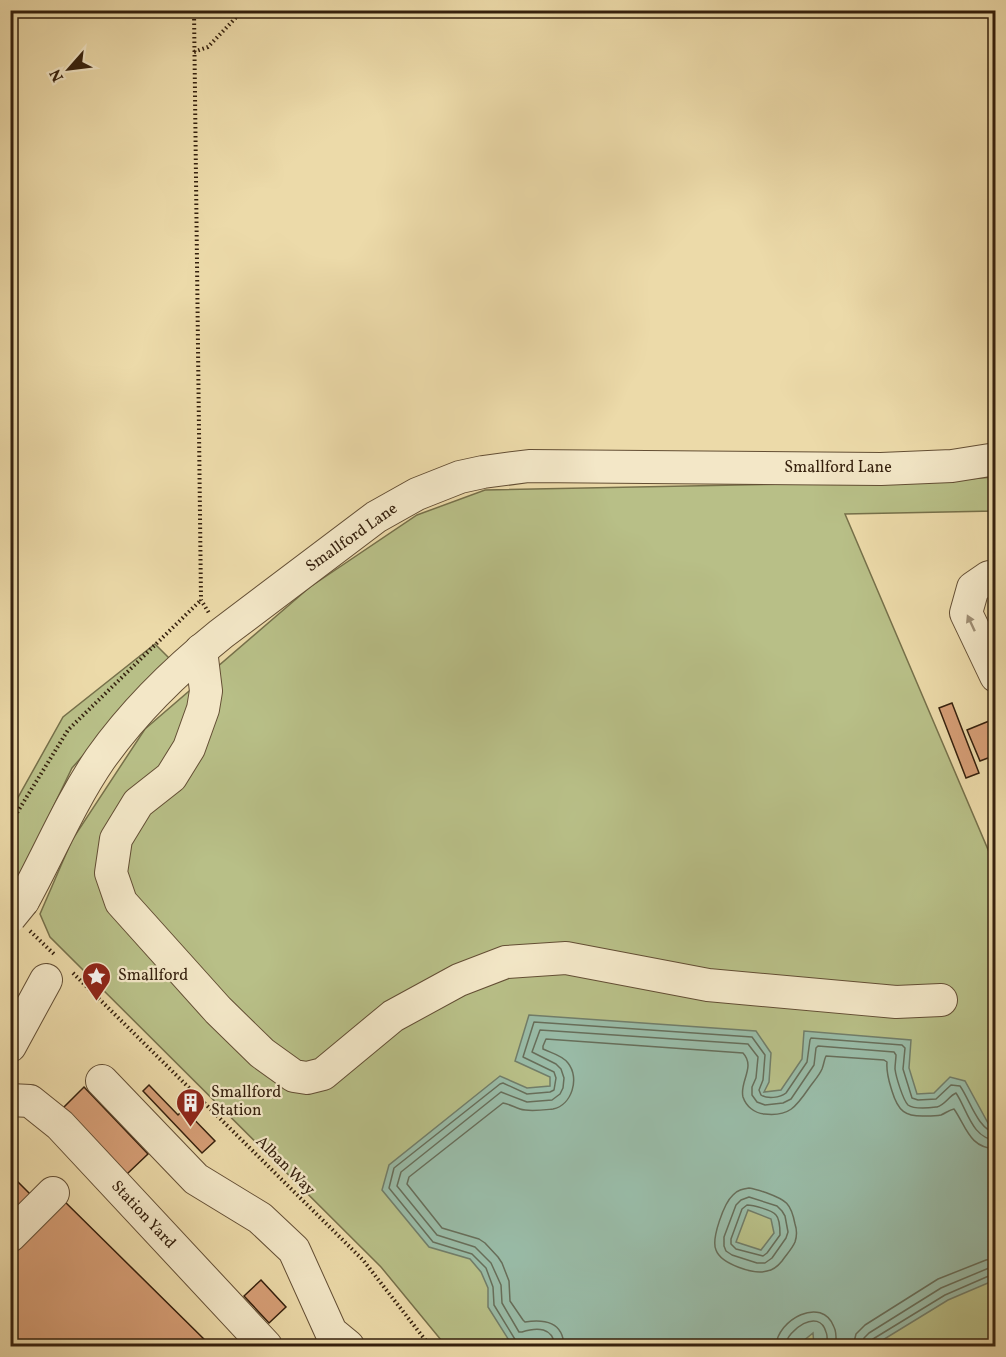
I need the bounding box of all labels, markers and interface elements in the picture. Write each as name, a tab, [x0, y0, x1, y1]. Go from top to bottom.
north arrow	[39, 39, 99, 99]
text: N	[45, 64, 70, 85]
street label: Smallford Lane	[784, 457, 892, 479]
street label: Smallford Lane	[302, 498, 402, 578]
one-way arrow	[966, 613, 976, 631]
place icon: Smallford	[81, 960, 113, 1002]
place label: Smallford	[118, 965, 188, 987]
place label: Smallford Station	[211, 1082, 281, 1122]
building icon: Smallford Station	[174, 1086, 206, 1128]
street label: Alban Way	[250, 1131, 320, 1201]
street label: Station Yard	[106, 1176, 180, 1254]

